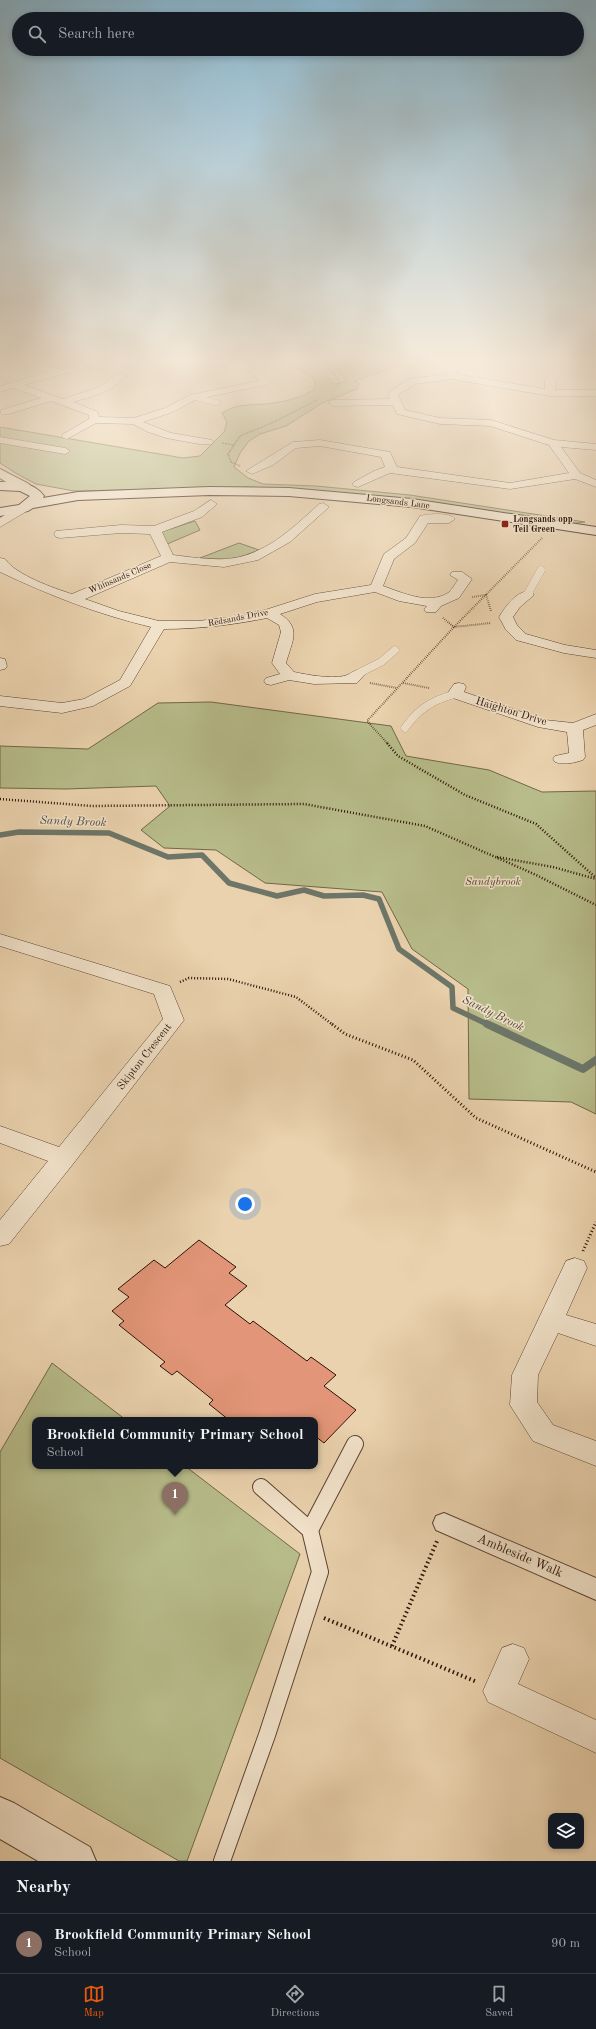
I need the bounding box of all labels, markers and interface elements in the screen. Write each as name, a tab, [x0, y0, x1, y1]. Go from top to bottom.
search box	[12, 12, 584, 56]
icon: search	[26, 23, 48, 45]
text: Search here	[58, 27, 135, 42]
street label: Longsands Lane	[366, 494, 430, 510]
place label: Longsands opp Teil Green	[513, 515, 573, 534]
marker: Longsands opp Teil Green	[500, 519, 510, 529]
street label: Whinsands Close	[87, 561, 153, 595]
street label: Redsands Drive	[207, 608, 269, 628]
street label: Haighton Drive	[474, 696, 548, 728]
water label: Sandy Brook	[39, 815, 107, 829]
park label: Sandybrook	[465, 877, 522, 888]
water label: Sandy Brook	[460, 994, 526, 1034]
street label: Skipton Crescent	[116, 1022, 174, 1092]
your location	[235, 1194, 255, 1214]
popup	[32, 1417, 318, 1469]
text: Brookfield Community Primary School	[46, 1428, 304, 1443]
text: School	[46, 1446, 84, 1459]
pin: 1	[162, 1482, 188, 1515]
street label: Ambleside Walk	[475, 1532, 565, 1580]
map controls	[548, 1813, 584, 1849]
button: layers	[548, 1813, 584, 1849]
text: Nearby	[16, 1879, 71, 1896]
text: Brookfield Community Primary School	[54, 1928, 311, 1943]
text: 1	[25, 1937, 33, 1950]
text: 90 m	[551, 1937, 580, 1950]
text: School	[54, 1946, 91, 1959]
tab: Map	[83, 1983, 105, 2021]
tab: Directions	[271, 1983, 319, 2021]
tab: Saved	[485, 1983, 513, 2021]

